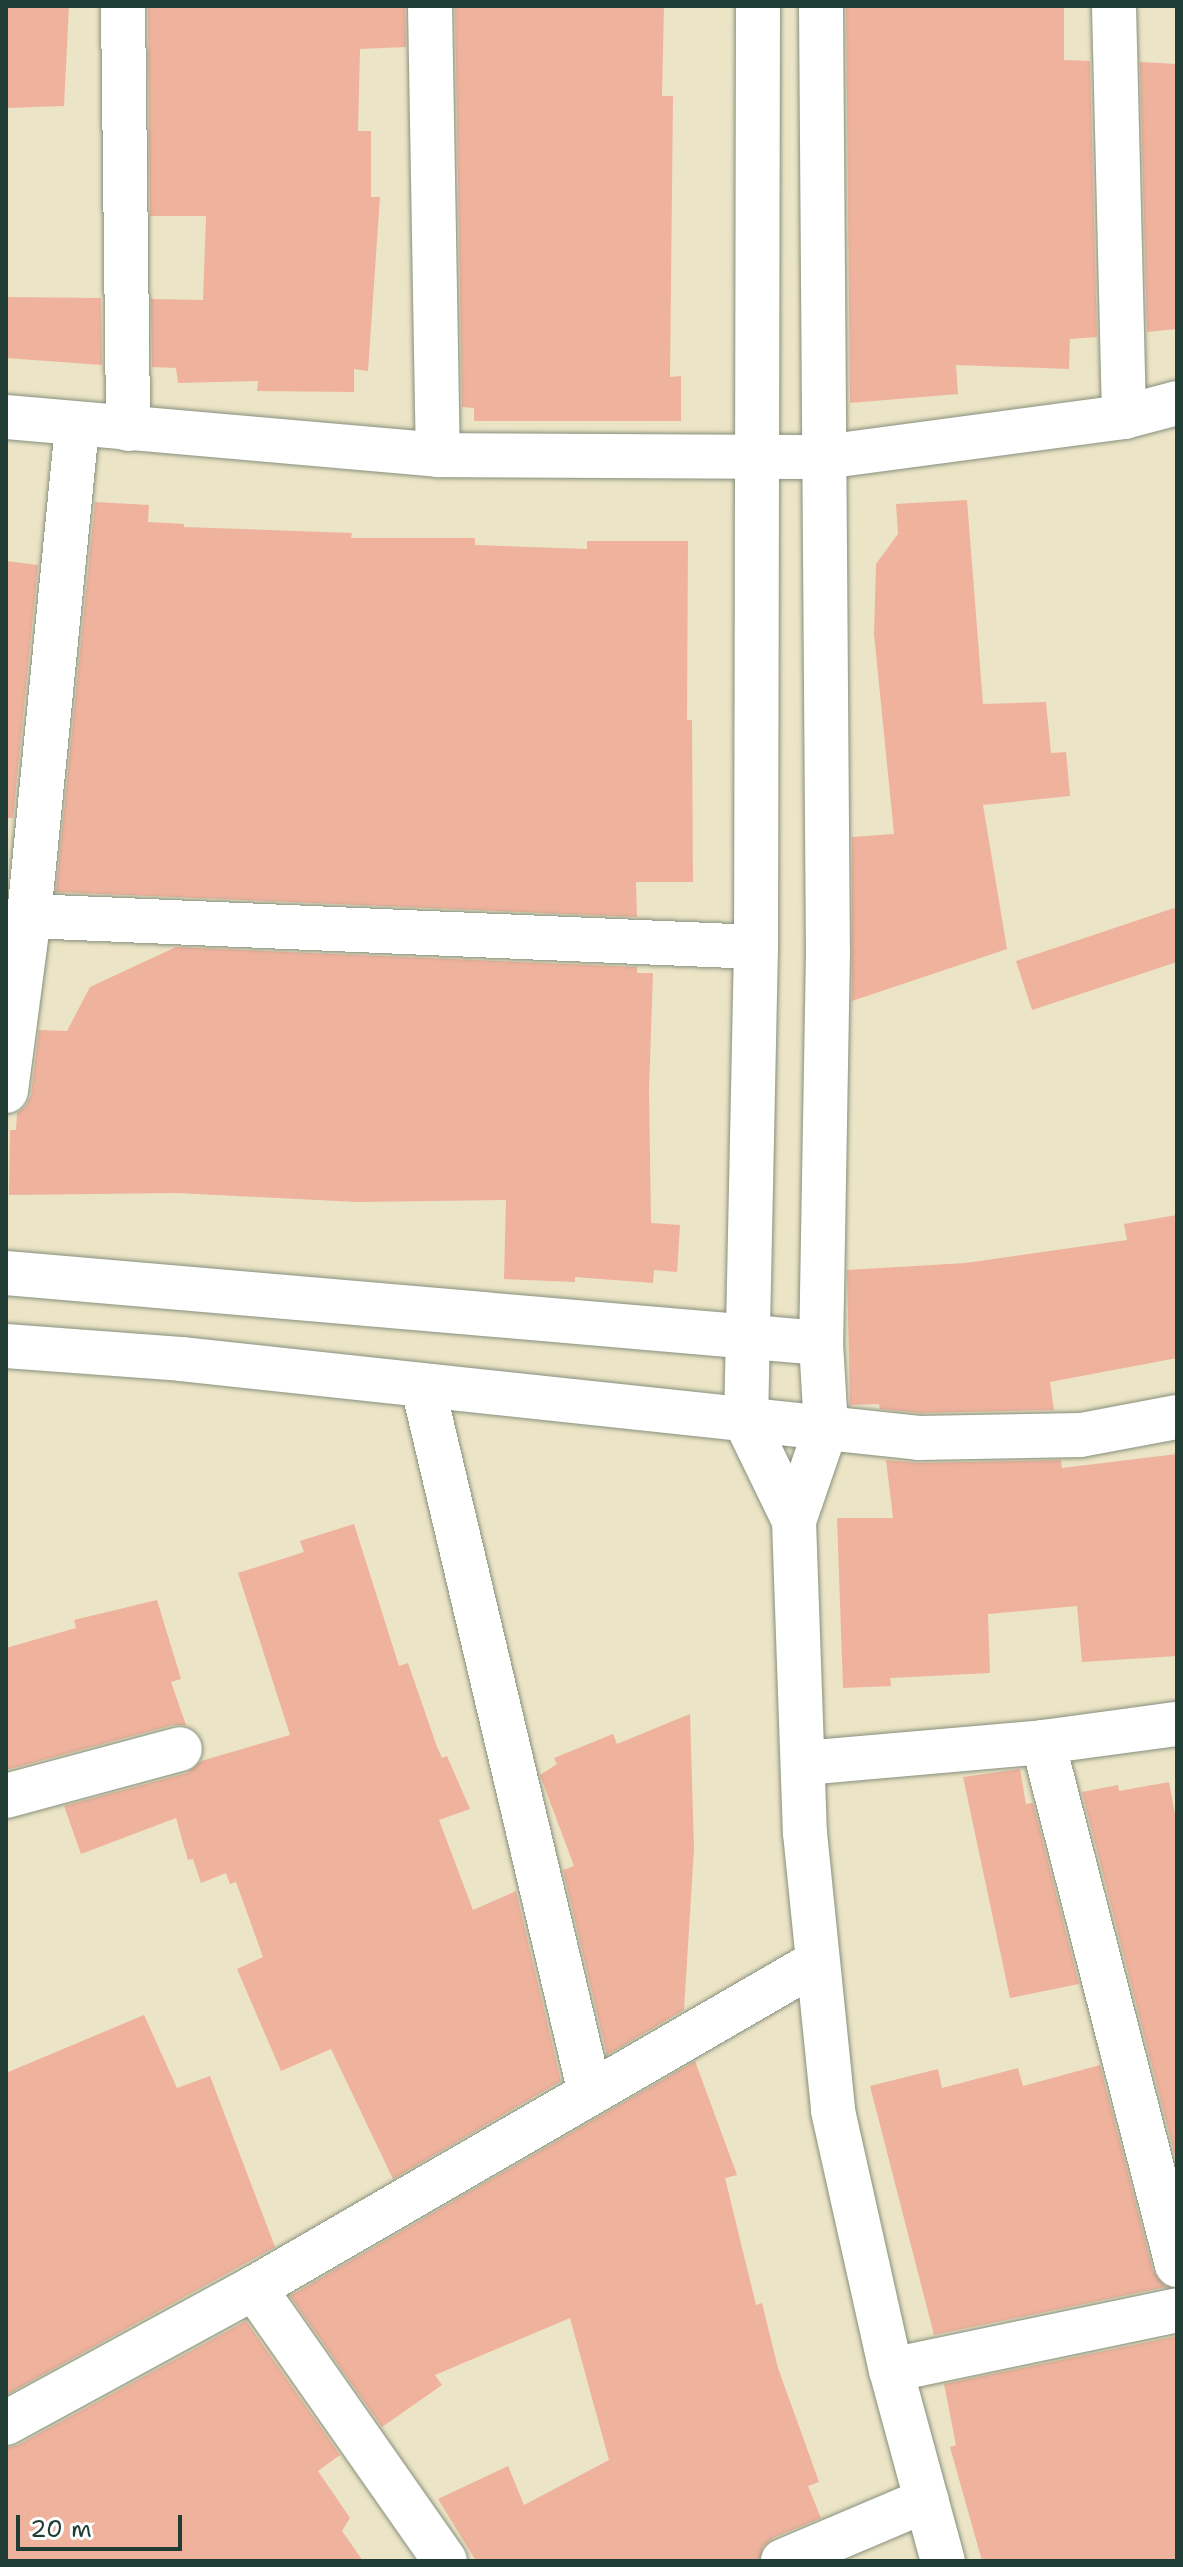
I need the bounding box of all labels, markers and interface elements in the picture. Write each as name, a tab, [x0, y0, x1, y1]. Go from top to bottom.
scale bar	[20, 2499, 186, 2549]
text: 20 m	[30, 2513, 92, 2545]

